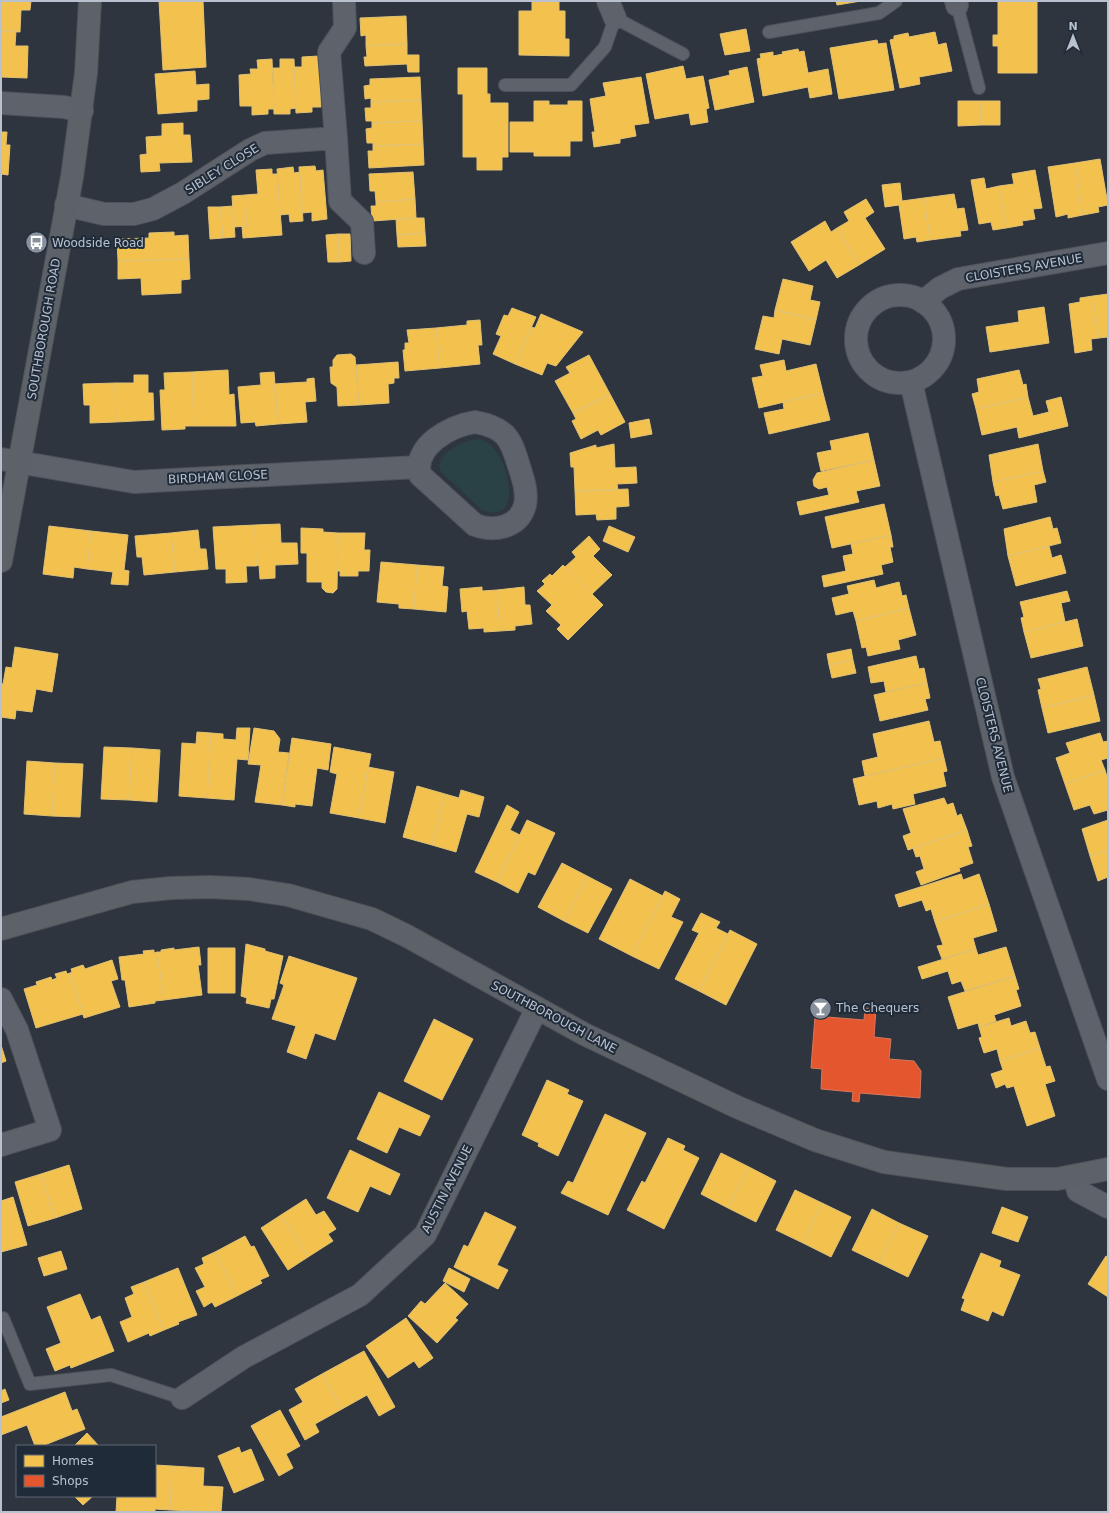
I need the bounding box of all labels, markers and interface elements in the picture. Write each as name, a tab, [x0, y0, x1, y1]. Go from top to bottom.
north arrow	[1053, 16, 1093, 56]
text: N	[1068, 20, 1078, 33]
street label: SIBLEY CLOSE	[183, 141, 261, 197]
bus stop icon: Woodside Road	[24, 230, 50, 256]
place label: Woodside Road	[52, 236, 144, 250]
street label: CLOISTERS AVENUE	[964, 251, 1084, 285]
street label: SOUTHBOROUGH ROAD	[25, 257, 63, 401]
street label: BIRDHAM CLOSE	[168, 467, 268, 487]
street label: CLOISTERS AVENUE	[973, 676, 1015, 794]
street label: SOUTHBOROUGH LANE	[489, 978, 619, 1056]
bar icon: The Chequers	[807, 995, 833, 1021]
place label: The Chequers	[835, 1001, 919, 1015]
street label: AUSTIN AVENUE	[419, 1143, 475, 1235]
legend	[16, 1445, 156, 1497]
text: Homes	[52, 1454, 94, 1468]
text: Shops	[52, 1474, 88, 1488]

